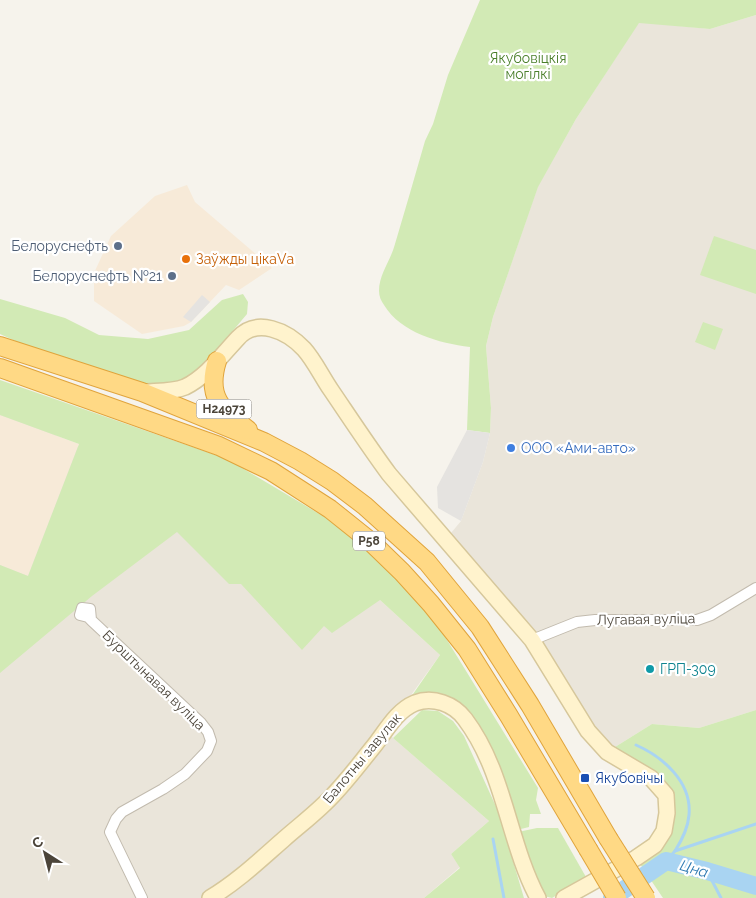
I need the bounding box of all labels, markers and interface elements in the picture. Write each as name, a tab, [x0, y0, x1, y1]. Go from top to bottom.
park label: Якубовіцкія могілкі	[490, 50, 566, 82]
place label: Белоруснефть	[11, 238, 108, 254]
marker: Белоруснефть	[112, 240, 124, 252]
place label: Заўжды цікаVа	[196, 251, 294, 267]
marker: Заўжды цікаVа	[180, 253, 192, 265]
place label: Белоруснефть №21	[32, 268, 162, 284]
marker: Белоруснефть №21	[166, 270, 178, 282]
road number: Н24973	[196, 399, 252, 418]
place label: ООО «Ами-авто»	[521, 440, 636, 456]
marker: ООО «Ами-авто»	[505, 442, 517, 454]
road number: Р58	[353, 532, 385, 550]
street label: Лугавая вуліца	[596, 610, 696, 628]
street label: Бурштынавая вуліца	[99, 627, 209, 733]
place label: ГРП-309	[660, 661, 716, 677]
marker: ГРП-309	[644, 663, 656, 675]
street label: Балотны завулак	[320, 710, 404, 806]
place label: Якубовічы	[595, 770, 663, 786]
marker: Якубовічы	[579, 772, 591, 784]
north arrow	[20, 828, 70, 878]
text: С	[29, 833, 46, 852]
water label: Цна	[678, 856, 710, 882]

